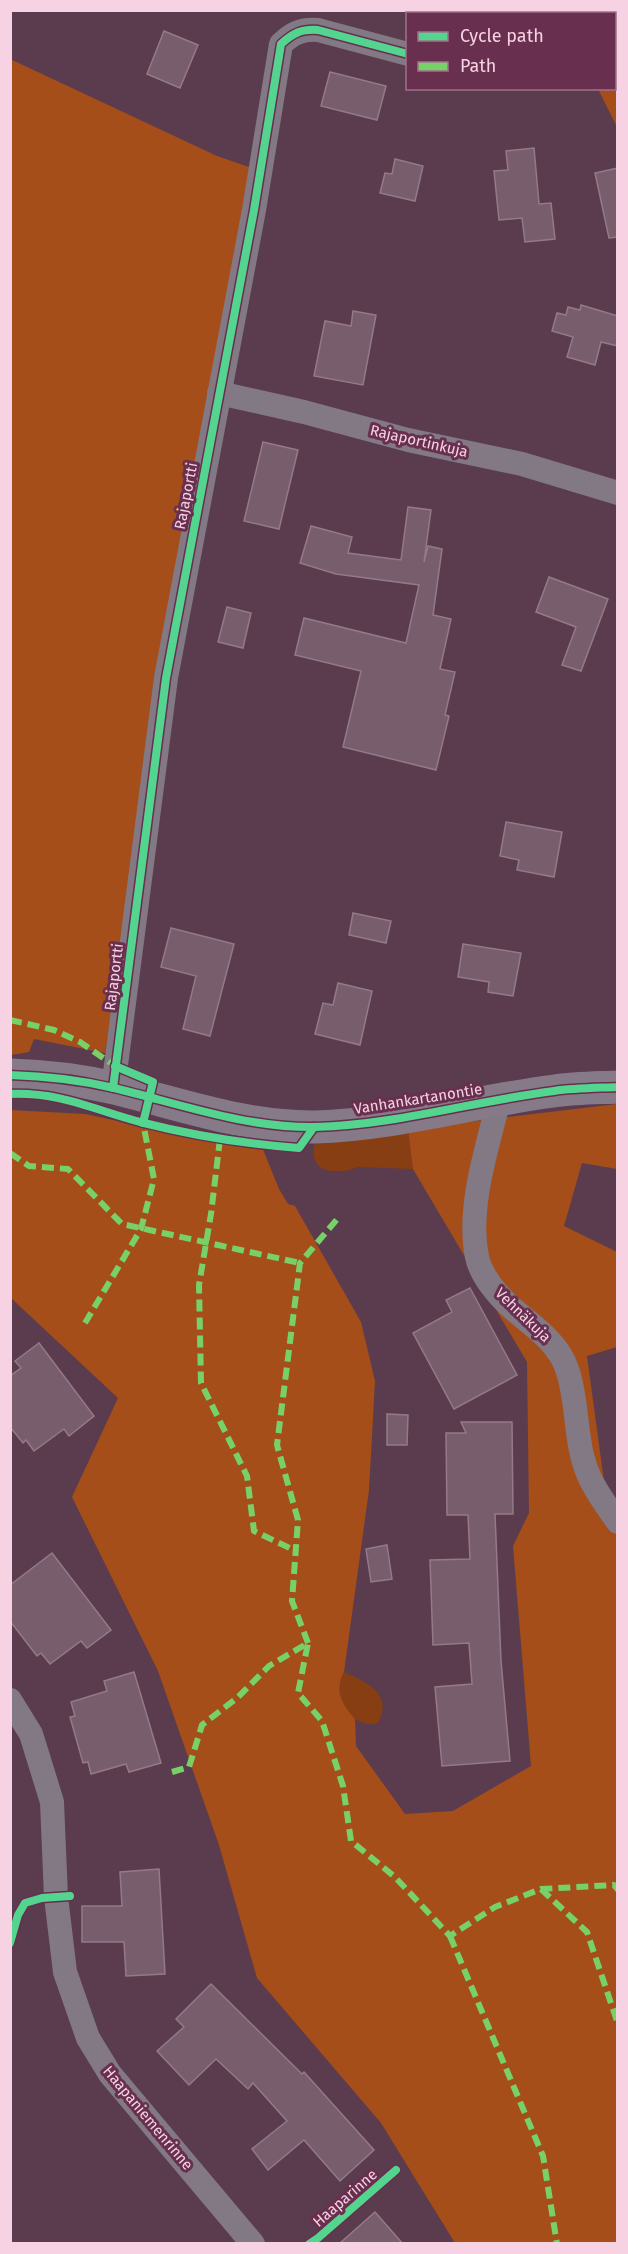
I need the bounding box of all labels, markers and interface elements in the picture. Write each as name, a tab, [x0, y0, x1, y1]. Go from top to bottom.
legend	[406, 12, 616, 90]
text: Cycle path	[460, 25, 544, 47]
text: Path	[460, 55, 496, 77]
street label: Rajaportinkuja	[368, 421, 470, 461]
street label: Rajaportti	[171, 461, 201, 531]
street label: Rajaportti	[101, 942, 127, 1012]
street label: Vanhankartanontie	[353, 1080, 483, 1118]
street label: Vehnäkuja	[491, 1284, 555, 1346]
street label: Haapaniemenrinne	[99, 2062, 197, 2174]
street label: Haaparinne	[309, 2165, 381, 2231]

